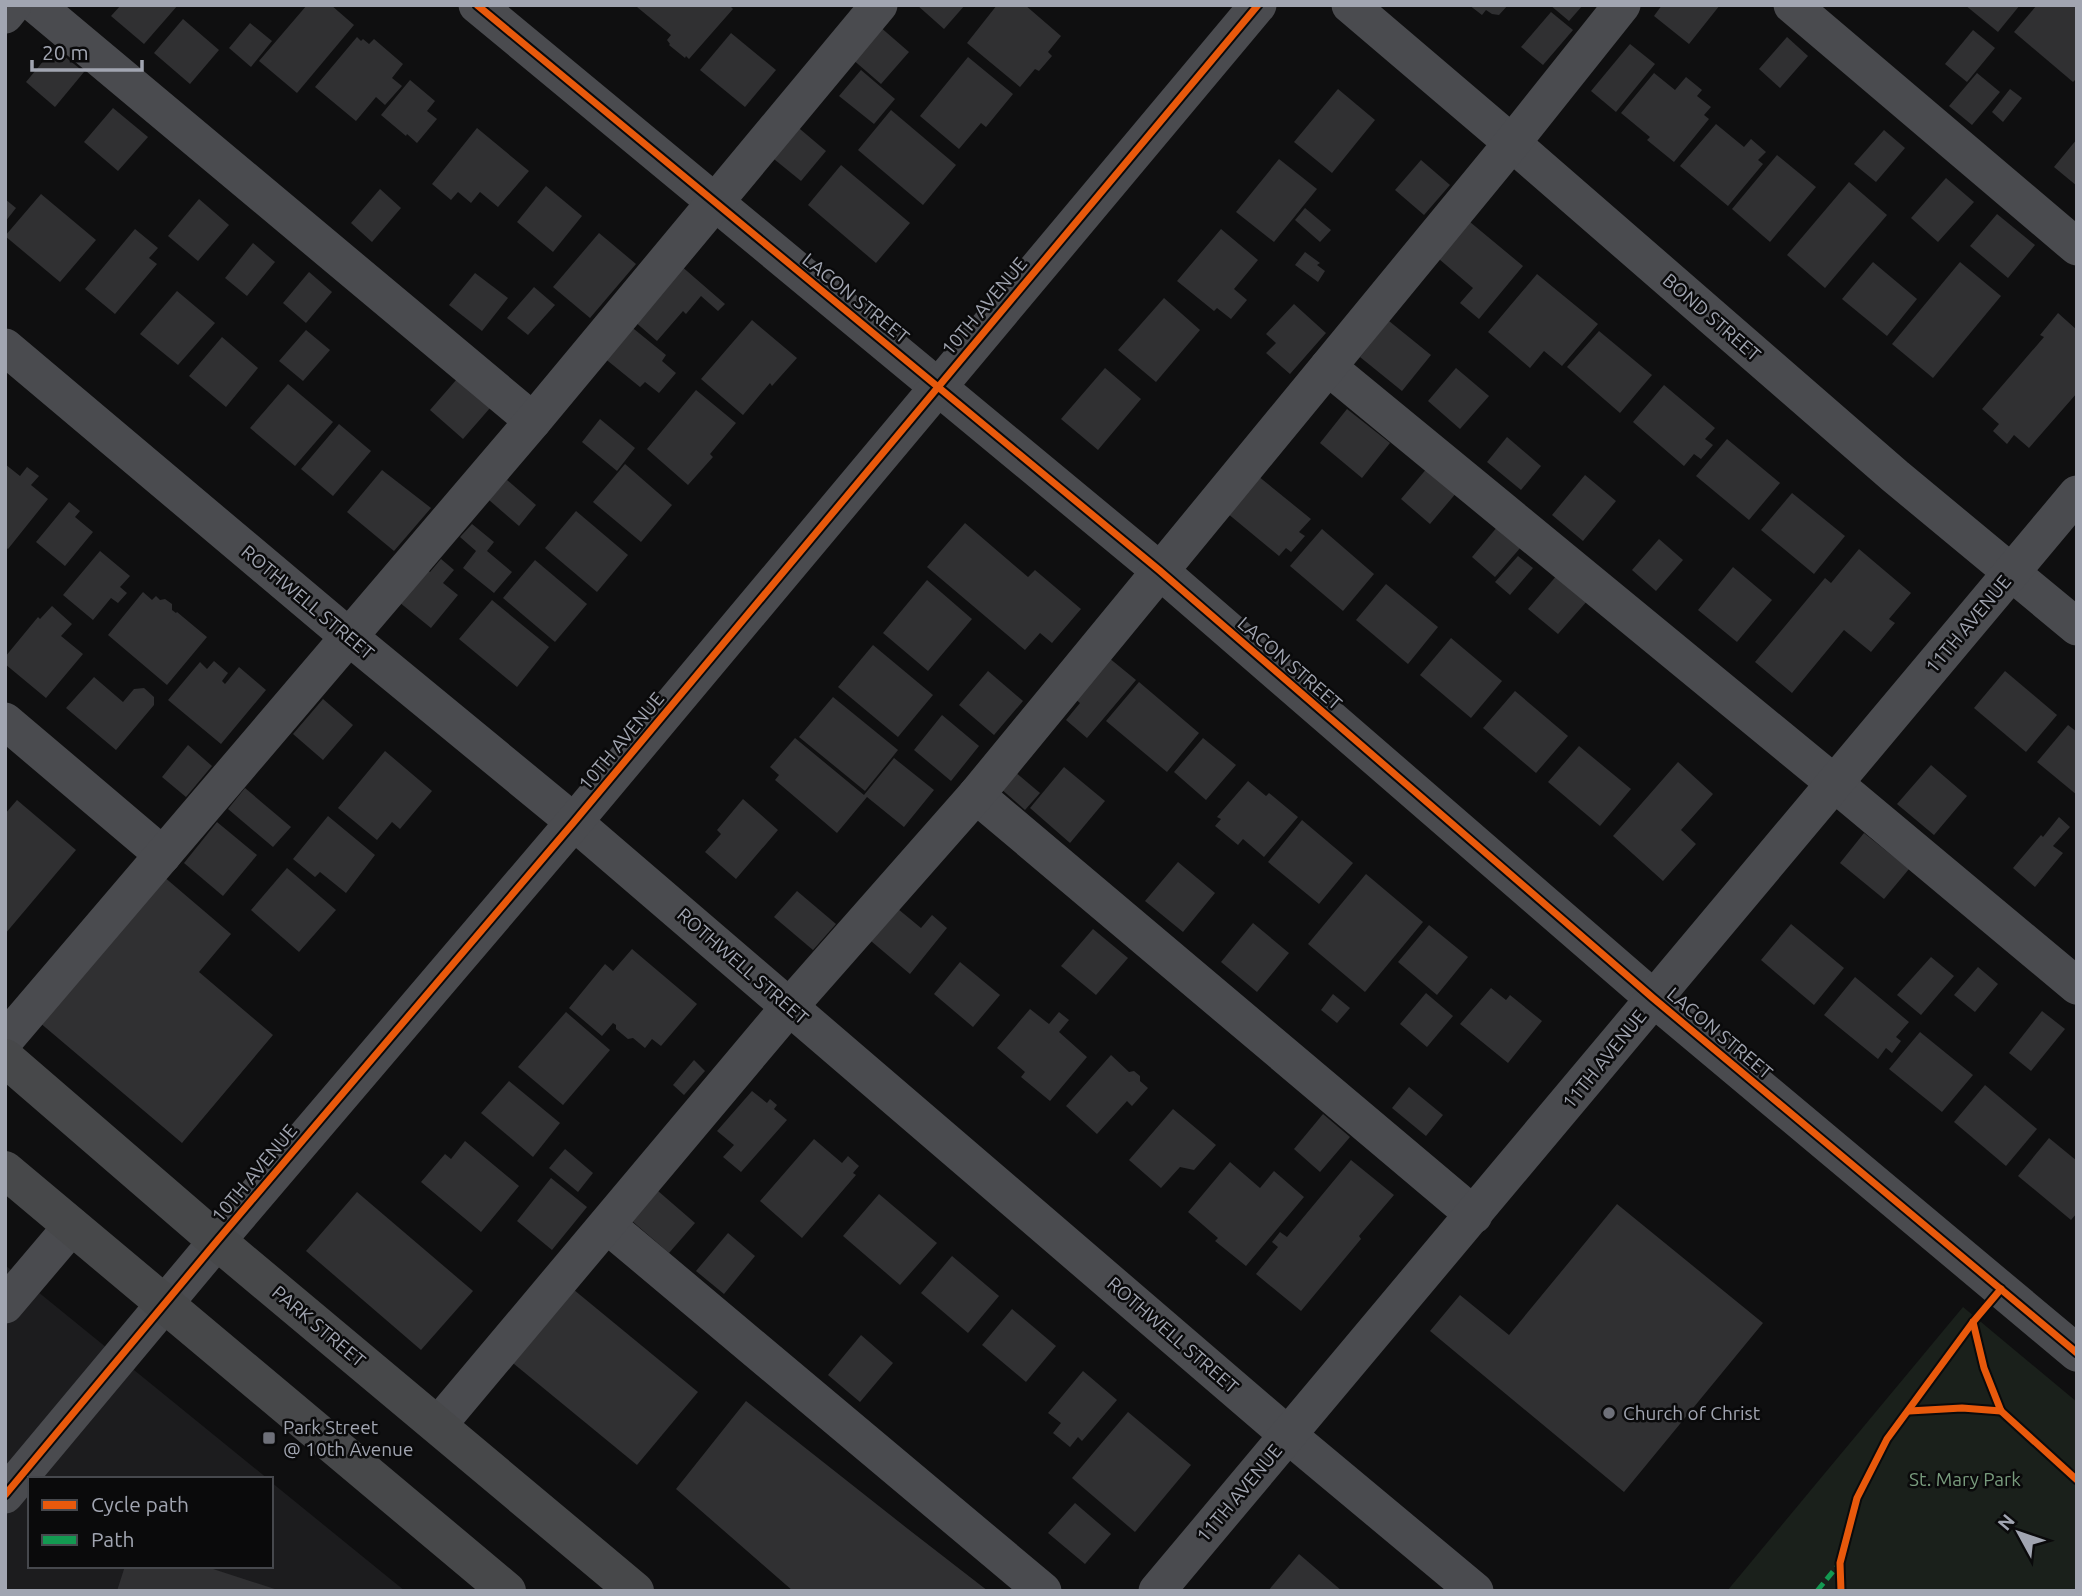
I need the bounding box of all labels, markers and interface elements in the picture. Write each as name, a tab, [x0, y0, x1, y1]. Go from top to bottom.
scale bar	[32, 28, 142, 72]
text: 20 m	[42, 40, 89, 64]
street label: LACON STREET	[798, 248, 914, 348]
street label: 10TH AVENUE	[937, 253, 1031, 359]
street label: BOND STREET	[1659, 269, 1766, 366]
street label: ROTHWELL STREET	[237, 540, 379, 664]
street label: 11TH AVENUE	[1921, 571, 2015, 677]
street label: LACON STREET	[1233, 612, 1347, 714]
street label: 10TH AVENUE	[574, 688, 668, 794]
street label: ROTHWELL STREET	[673, 903, 813, 1029]
street label: LACON STREET	[1663, 983, 1777, 1084]
street label: 11TH AVENUE	[1557, 1005, 1651, 1113]
street label: 10TH AVENUE	[207, 1120, 301, 1226]
street label: ROTHWELL STREET	[1103, 1272, 1243, 1398]
street label: PARK STREET	[268, 1281, 370, 1372]
place label: Church of Christ	[1623, 1402, 1761, 1424]
marker: Church of Christ	[1601, 1405, 1617, 1421]
place label: Park Street @ 10th Avenue	[283, 1416, 413, 1460]
marker: Park Street @ 10th Avenue	[261, 1430, 277, 1446]
street label: 11TH AVENUE	[1192, 1440, 1286, 1546]
park label: St. Mary Park	[1909, 1468, 2021, 1490]
legend	[28, 1477, 273, 1568]
text: Cycle path	[91, 1492, 189, 1516]
north arrow	[1984, 1498, 2054, 1568]
text: N	[1993, 1510, 2019, 1535]
text: Path	[91, 1527, 134, 1551]

